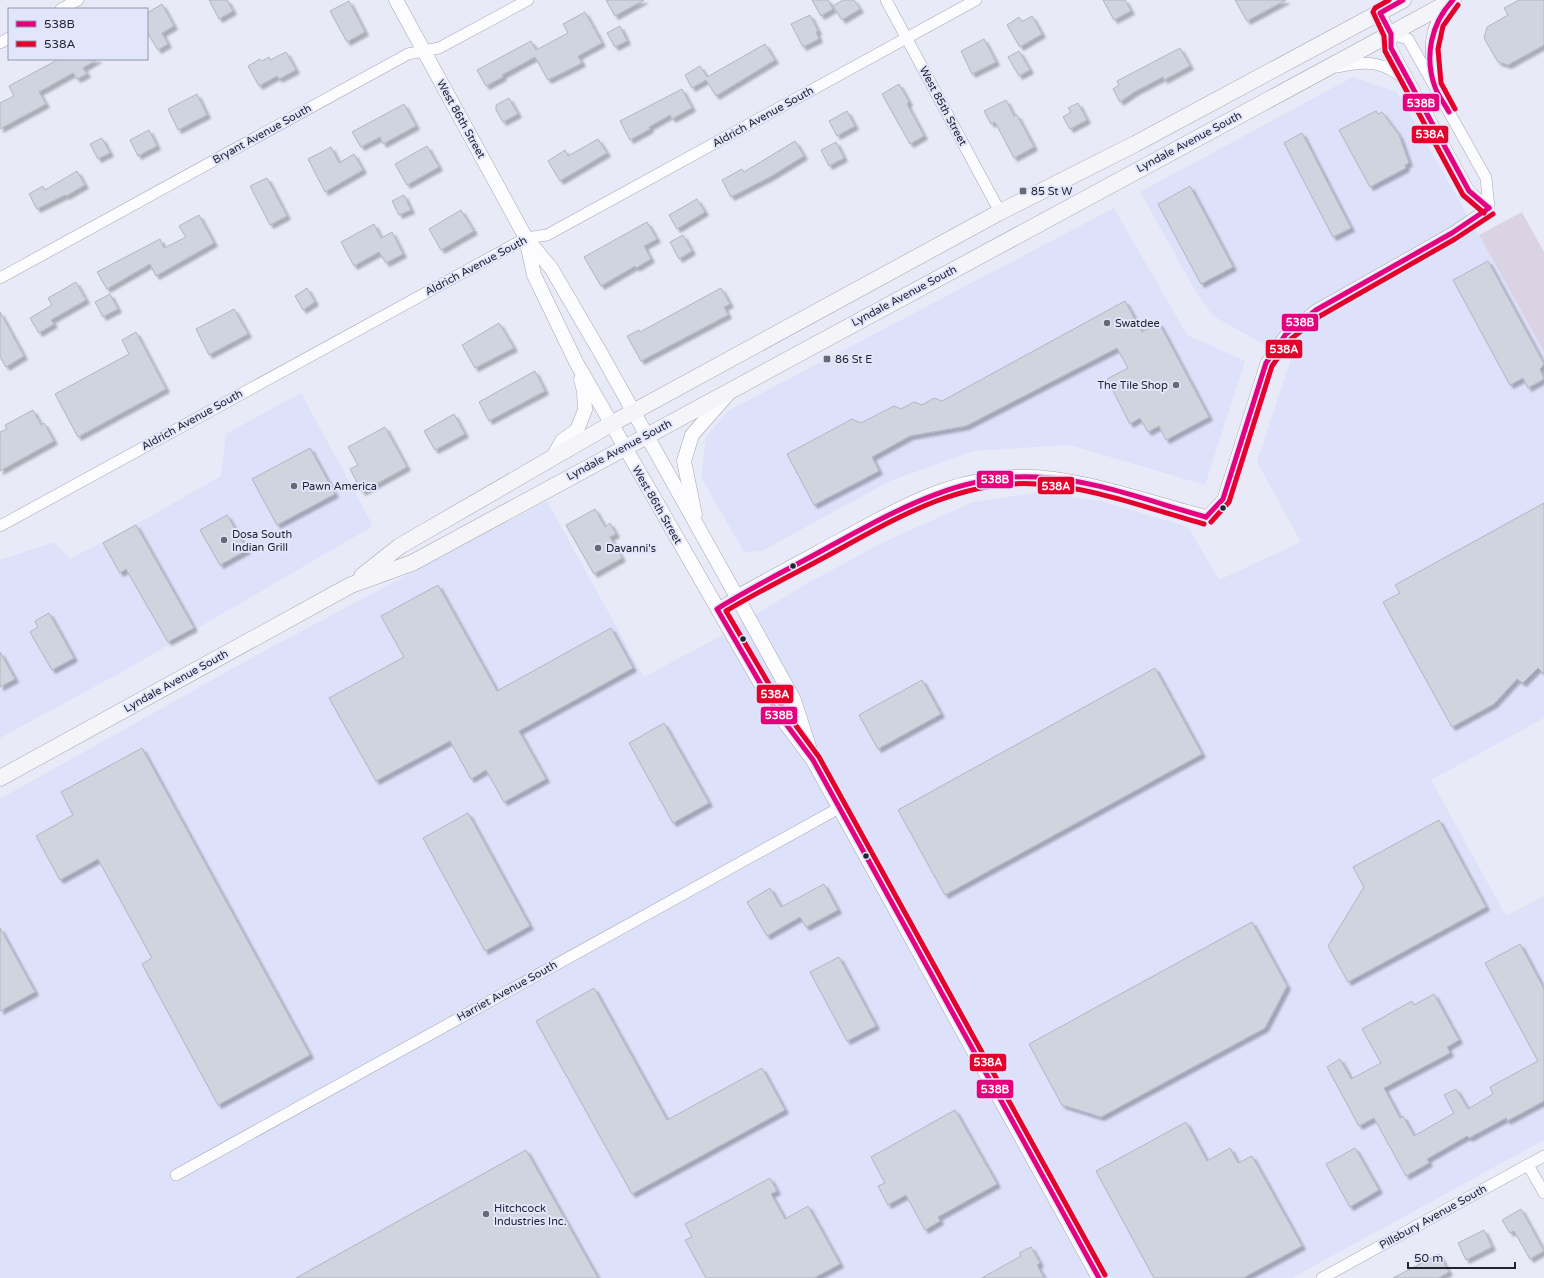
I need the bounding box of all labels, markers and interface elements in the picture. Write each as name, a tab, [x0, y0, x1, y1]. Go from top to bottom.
legend	[8, 8, 148, 60]
text: 538B	[44, 17, 75, 31]
text: 538A	[44, 37, 76, 51]
street label: West 85th Street	[917, 64, 969, 148]
street label: West 86th Street	[434, 77, 488, 161]
street label: Aldrich Avenue South	[710, 84, 816, 150]
line badge: 538B	[1402, 93, 1440, 112]
text: 538B	[1407, 97, 1436, 110]
street label: Bryant Avenue South	[210, 101, 314, 167]
street label: Lyndale Avenue South	[1134, 109, 1244, 175]
line badge: 538A	[1411, 125, 1449, 144]
text: 538A	[1416, 128, 1444, 141]
place label: 85 St W	[1031, 185, 1072, 198]
marker: 85 St W	[1018, 186, 1028, 196]
street label: Aldrich Avenue South	[423, 234, 529, 298]
street label: Lyndale Avenue South	[849, 263, 959, 329]
line badge: 538B	[1281, 313, 1319, 332]
text: 538B	[1286, 316, 1315, 329]
place label: Swatdee	[1115, 317, 1160, 330]
marker: Swatdee	[1102, 318, 1112, 328]
line badge: 538A	[1265, 339, 1303, 359]
text: 538A	[1270, 343, 1298, 356]
place label: 86 St E	[835, 353, 872, 366]
marker: 86 St E	[822, 354, 832, 364]
place label: The Tile Shop	[1097, 379, 1168, 392]
marker: The Tile Shop	[1171, 380, 1181, 390]
street label: Aldrich Avenue South	[139, 387, 245, 453]
street label: Lyndale Avenue South	[564, 417, 674, 483]
street label: West 86th Street	[629, 464, 685, 546]
line badge: 538B	[976, 470, 1014, 489]
text: 538B	[981, 473, 1010, 486]
line badge: 538A	[1037, 476, 1075, 495]
place label: Pawn America	[302, 480, 377, 493]
text: 538A	[1042, 480, 1070, 493]
marker: Pawn America	[289, 481, 299, 491]
unlabelled marker	[1218, 503, 1228, 513]
place label: Dosa South Indian Grill	[232, 528, 292, 554]
marker: Dosa South Indian Grill	[219, 535, 229, 545]
place label: Davanni's	[606, 542, 656, 555]
marker: Davanni's	[593, 543, 603, 553]
unlabelled marker	[788, 561, 798, 571]
unlabelled marker	[738, 634, 748, 644]
street label: Lyndale Avenue South	[122, 647, 230, 715]
line badge: 538A	[756, 684, 794, 704]
text: 538A	[761, 688, 789, 701]
line badge: 538B	[760, 706, 798, 725]
text: 538B	[765, 709, 794, 722]
unlabelled marker	[861, 851, 871, 861]
street label: Harriet Avenue South	[455, 958, 559, 1024]
line badge: 538A	[969, 1053, 1007, 1072]
text: 538A	[974, 1056, 1002, 1069]
line badge: 538B	[976, 1079, 1014, 1099]
text: 538B	[981, 1083, 1010, 1096]
street label: Pillsbury Avenue South	[1377, 1182, 1489, 1252]
place label: Hitchcock Industries Inc.	[494, 1202, 567, 1228]
marker: Hitchcock Industries Inc.	[481, 1209, 491, 1219]
scale bar	[1408, 1244, 1515, 1270]
text: 50 m	[1414, 1251, 1443, 1265]

